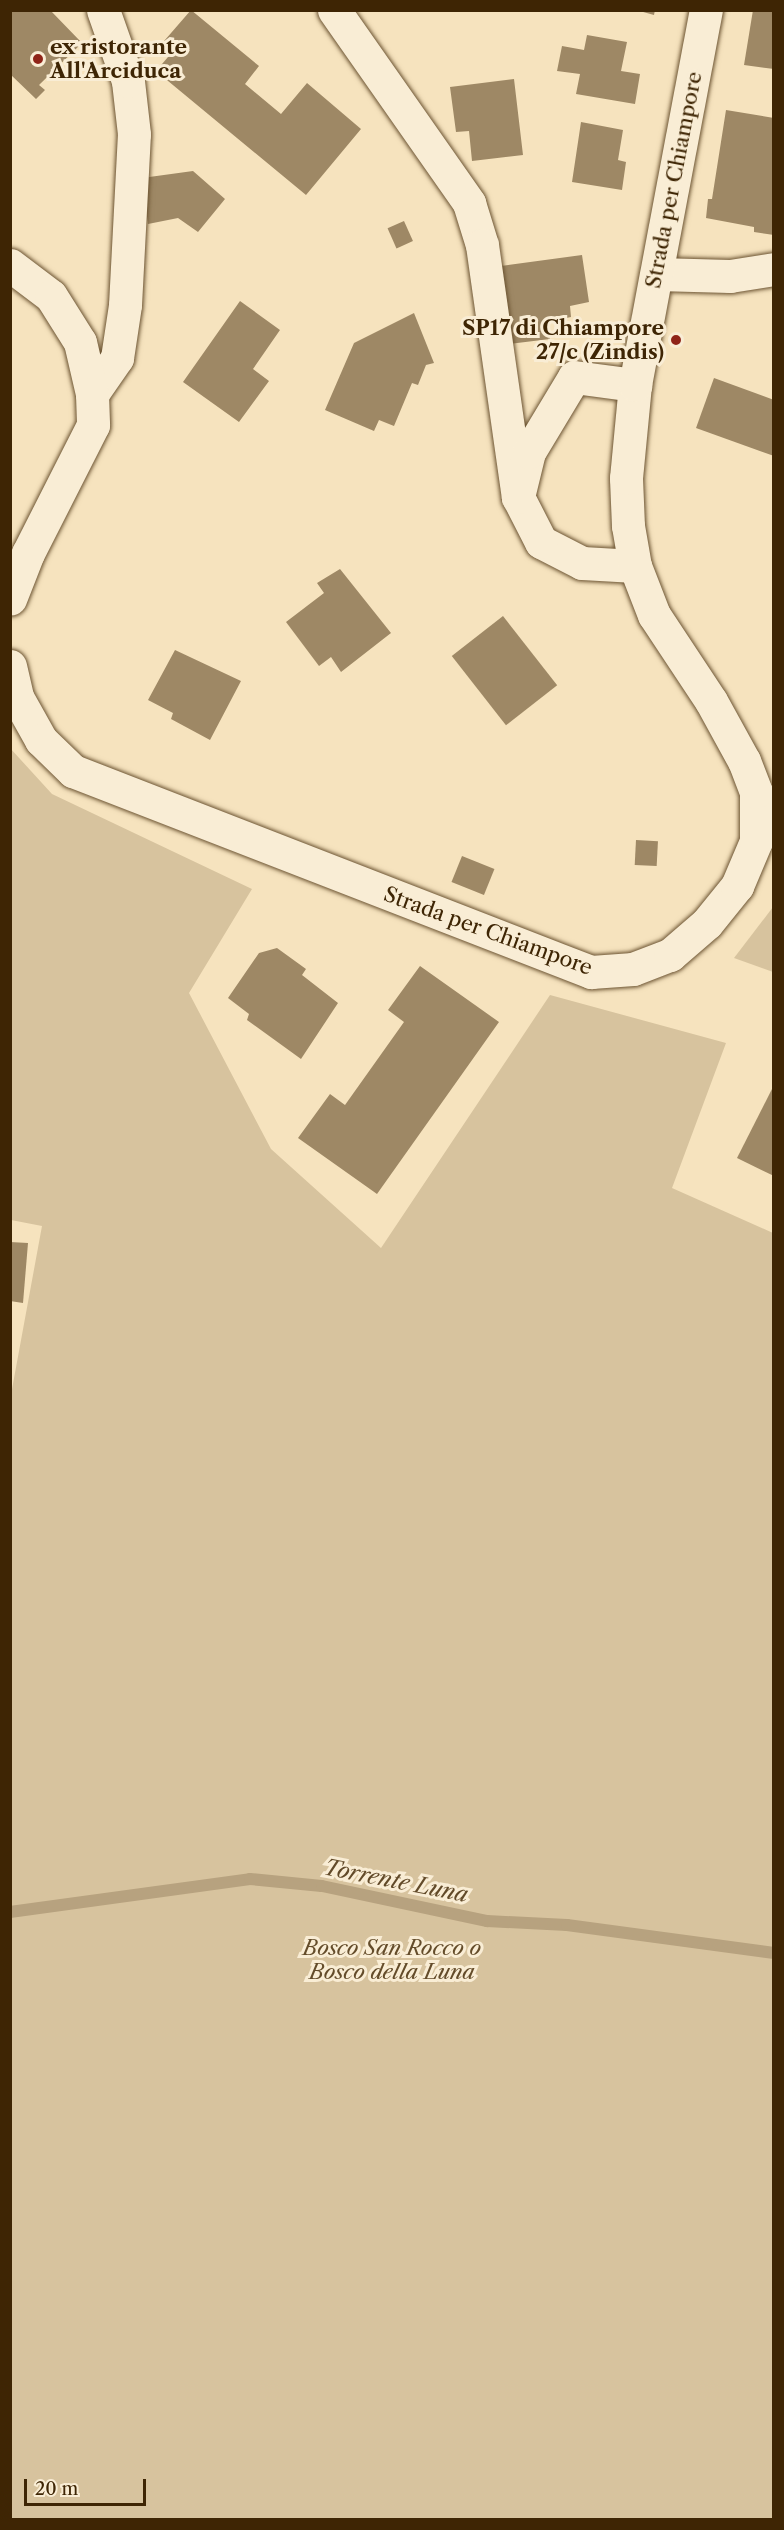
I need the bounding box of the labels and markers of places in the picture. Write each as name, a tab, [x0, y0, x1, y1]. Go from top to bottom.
place label: ex ristorante All'Arciduca	[50, 34, 187, 84]
marker: ex ristorante All'Arciduca	[31, 52, 45, 66]
place label: SP17 di Chiampore 27/c (Zindis)	[462, 315, 664, 365]
marker: SP17 di Chiampore 27/c (Zindis)	[669, 333, 683, 347]

